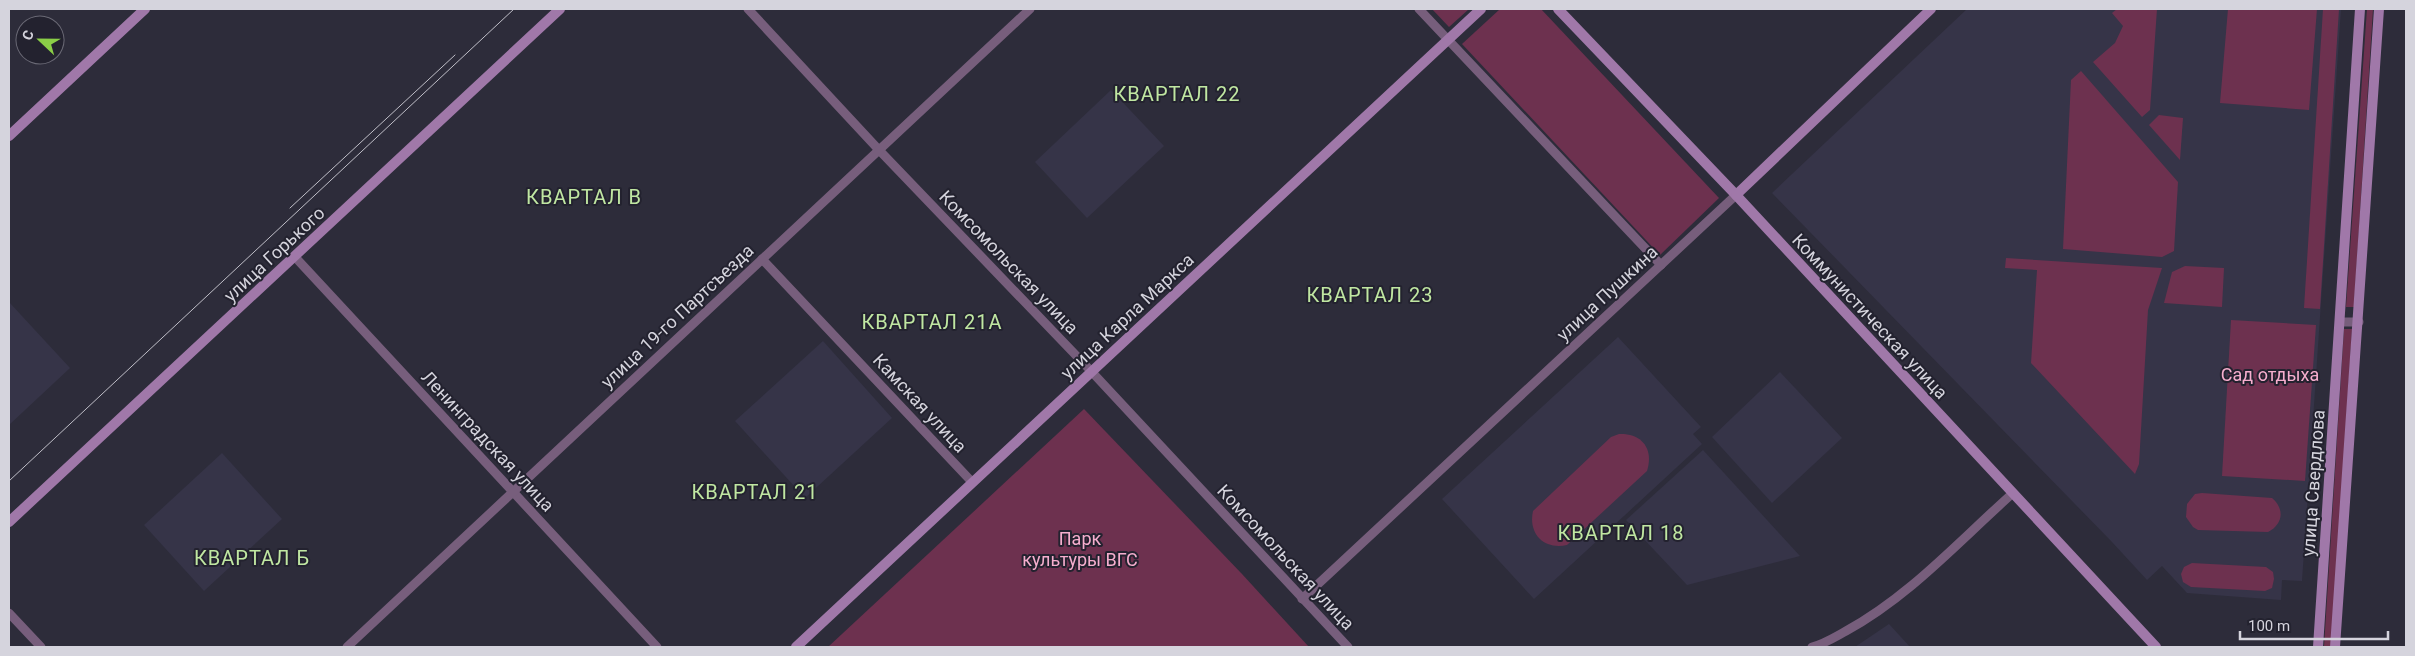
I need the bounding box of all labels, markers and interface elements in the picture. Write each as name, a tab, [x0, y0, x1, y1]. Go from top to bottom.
north arrow	[15, 15, 65, 65]
text: С	[19, 28, 37, 42]
district label: КВАРТАЛ 22	[1114, 82, 1240, 106]
district label: КВАРТАЛ В	[526, 185, 642, 209]
street label: Комсомольская улица	[935, 186, 1083, 338]
street label: улица Горького	[219, 202, 329, 306]
street label: Коммунистическая улица	[1788, 229, 1952, 403]
street label: улица 19-го Партсъезда	[596, 240, 758, 392]
street label: улица Пушкина	[1552, 241, 1662, 345]
street label: улица Карла Маркса	[1056, 249, 1198, 383]
district label: КВАРТАЛ 23	[1307, 283, 1433, 307]
district label: КВАРТАЛ 21А	[862, 310, 1003, 334]
street label: Камская улица	[869, 349, 971, 457]
park label: Сад отдыха	[2221, 364, 2319, 385]
street label: Ленинградская улица	[417, 366, 559, 516]
street label: улица Свердлова	[2297, 409, 2329, 557]
district label: КВАРТАЛ 21	[692, 480, 818, 504]
street label: Комсомольская улица	[1213, 480, 1359, 634]
district label: КВАРТАЛ 18	[1558, 521, 1684, 545]
park label: Парк культуры ВГС	[1022, 528, 1138, 570]
district label: КВАРТАЛ Б	[194, 546, 310, 570]
scale bar	[2240, 608, 2388, 640]
text: 100 m	[2248, 617, 2290, 635]

